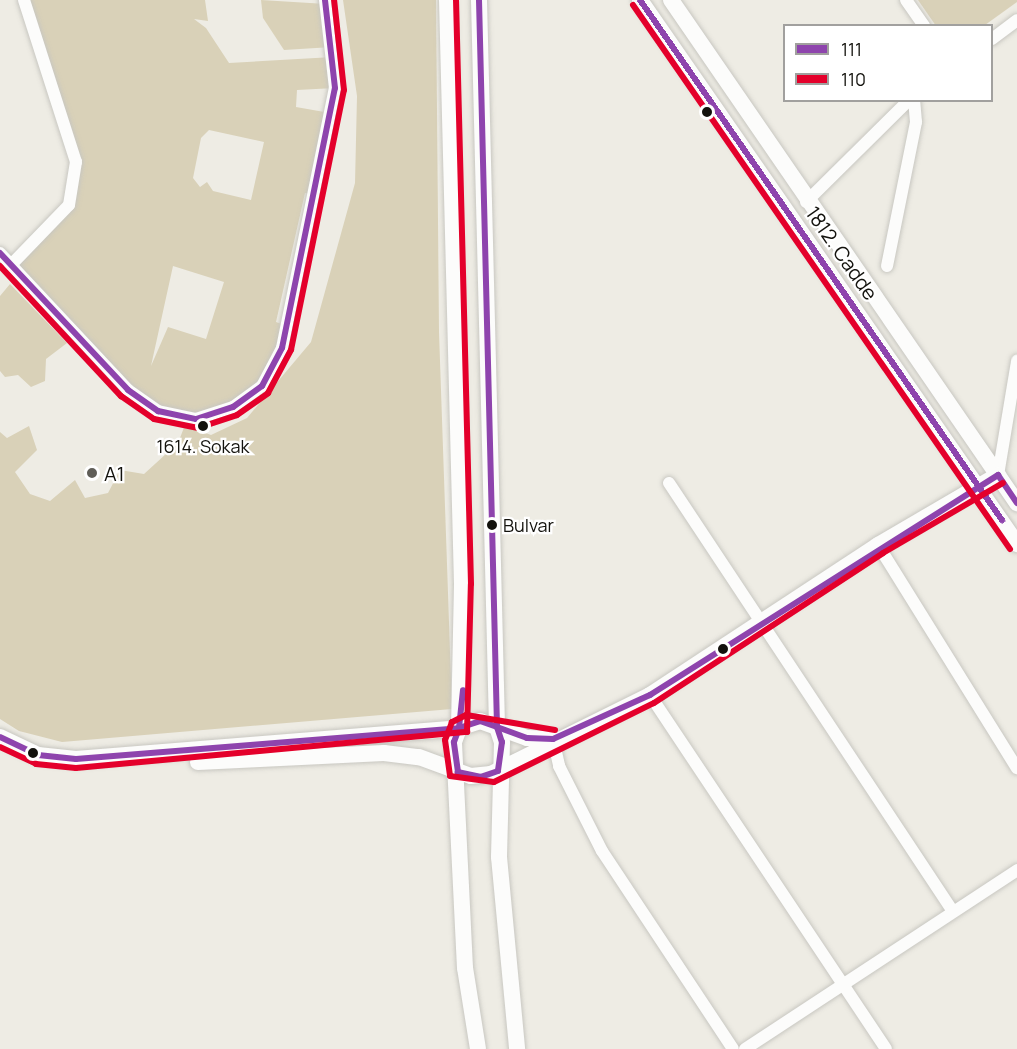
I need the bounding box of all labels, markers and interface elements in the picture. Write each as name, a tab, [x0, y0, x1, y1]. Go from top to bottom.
legend	[783, 24, 993, 102]
text: 111	[841, 37, 862, 61]
text: 110	[841, 67, 866, 91]
unlabelled marker	[701, 106, 713, 118]
street label: 1812. Cadde	[801, 202, 883, 304]
marker: 1614. Sokak	[197, 420, 209, 432]
place label: 1614. Sokak	[157, 435, 249, 457]
place label: A1	[104, 461, 124, 485]
marker: A1	[85, 466, 99, 480]
place label: Bulvar	[503, 514, 554, 536]
marker: Bulvar	[486, 519, 498, 531]
unlabelled marker	[717, 643, 729, 655]
unlabelled marker	[27, 747, 39, 759]

